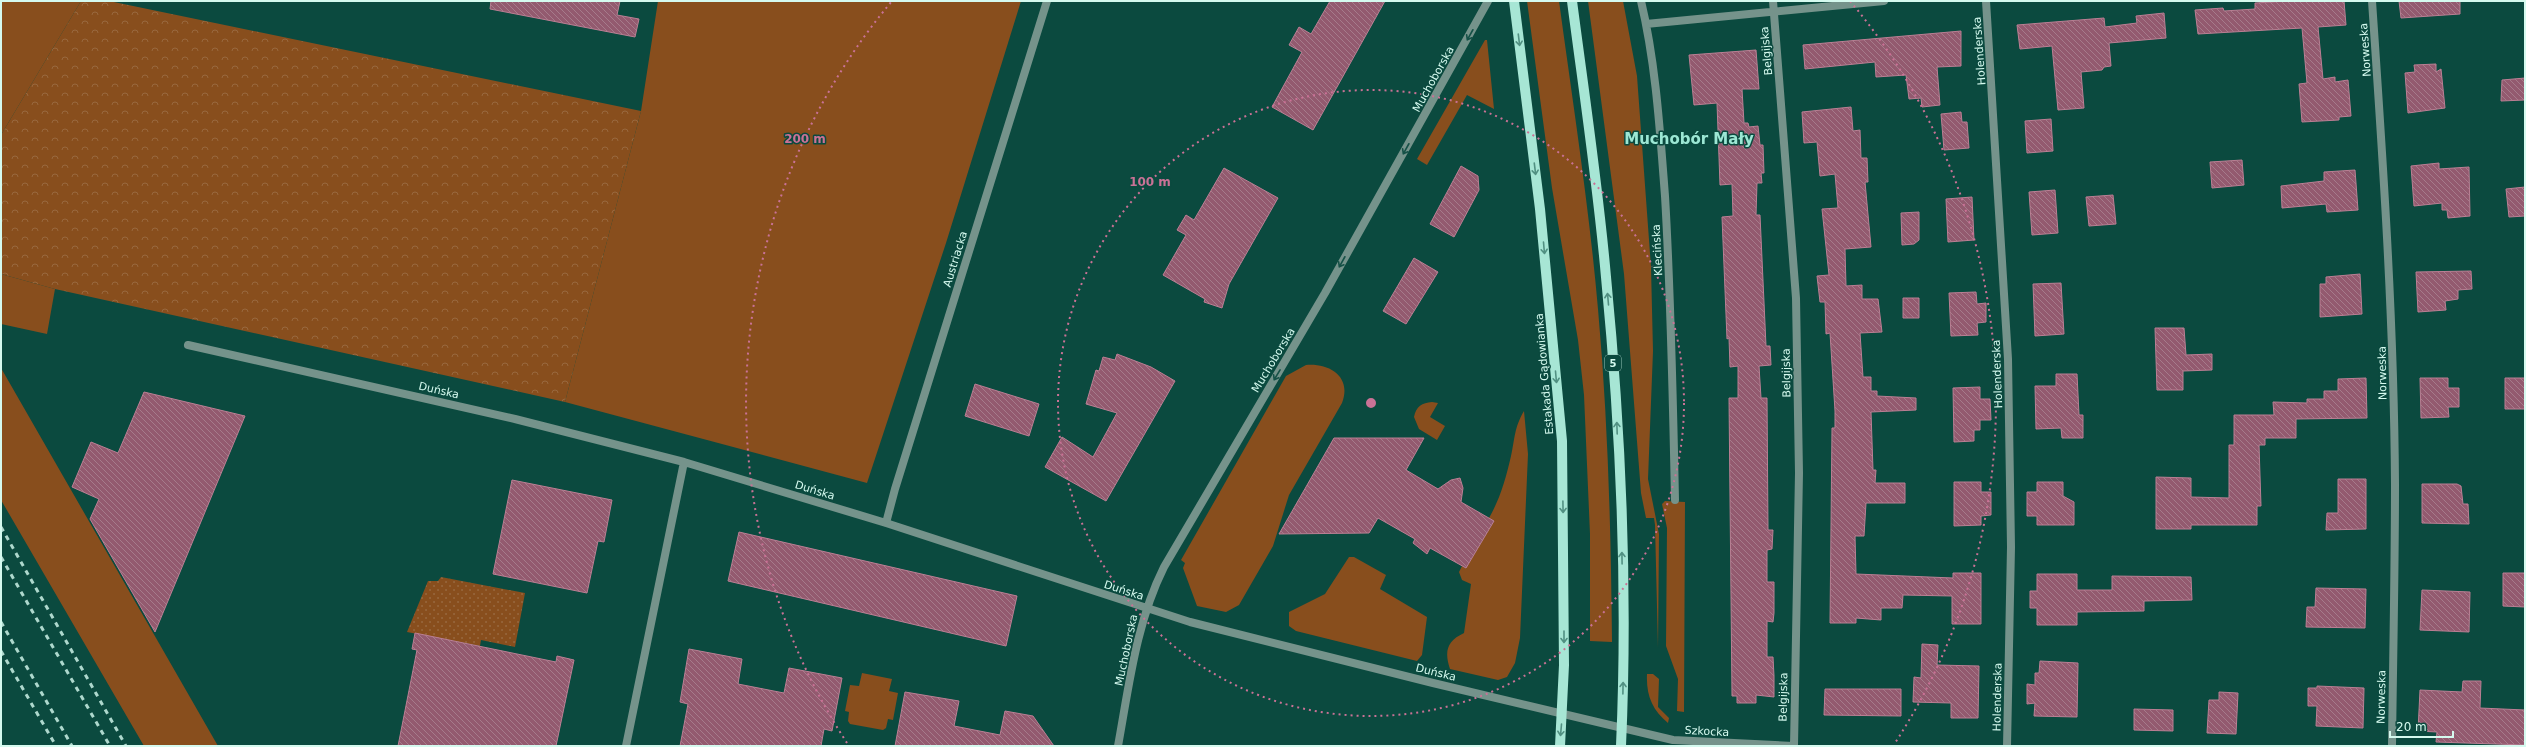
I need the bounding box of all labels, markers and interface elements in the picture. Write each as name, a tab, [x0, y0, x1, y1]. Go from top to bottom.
street label: Holenderska	[1971, 16, 1988, 86]
street label: Norweska	[2357, 23, 2374, 77]
street label: Belgijska	[1758, 26, 1775, 76]
one-way arrow	[1465, 29, 1473, 41]
one-way arrow	[1515, 33, 1523, 46]
street label: Muchoborska	[1410, 44, 1457, 114]
district label: Muchobór Mały	[1624, 130, 1754, 148]
text: 200 m	[784, 132, 826, 146]
one-way arrow	[1402, 143, 1410, 155]
one-way arrow	[1531, 162, 1539, 175]
text: 100 m	[1129, 175, 1171, 189]
street label: Klecińska	[1650, 224, 1665, 276]
street label: Austriacka	[941, 230, 970, 289]
one-way arrow	[1540, 241, 1547, 254]
one-way arrow	[1338, 256, 1346, 268]
one-way arrow	[1604, 293, 1612, 306]
street label: Estakada Gądowianka	[1533, 313, 1556, 435]
street label: Muchoborska	[1249, 326, 1298, 395]
street label: Holenderska	[1990, 339, 2005, 409]
street label: Norweska	[2376, 346, 2389, 400]
street label: Belgijska	[1780, 348, 1793, 398]
road number: 5	[1605, 355, 1621, 371]
one-way arrow	[1273, 368, 1281, 380]
one-way arrow	[1553, 370, 1560, 383]
street label: Duńska	[417, 380, 460, 401]
centre of rings	[1364, 396, 1378, 410]
one-way arrow	[1614, 422, 1621, 435]
street label: Duńska	[793, 478, 836, 503]
one-way arrow	[1559, 500, 1567, 513]
one-way arrow	[1618, 552, 1626, 565]
street label: Duńska	[1102, 578, 1145, 603]
street label: Muchoborska	[1113, 613, 1140, 687]
one-way arrow	[1560, 630, 1568, 643]
street label: Duńska	[1414, 661, 1457, 684]
street label: Holenderska	[1990, 663, 2005, 731]
street label: Norweska	[2375, 670, 2388, 724]
street label: Belgijska	[1777, 672, 1790, 722]
one-way arrow	[1619, 682, 1626, 695]
scale bar	[2390, 713, 2453, 739]
text: 20 m	[2396, 720, 2427, 734]
one-way arrow	[1558, 723, 1565, 736]
street label: Szkocka	[1684, 724, 1730, 739]

